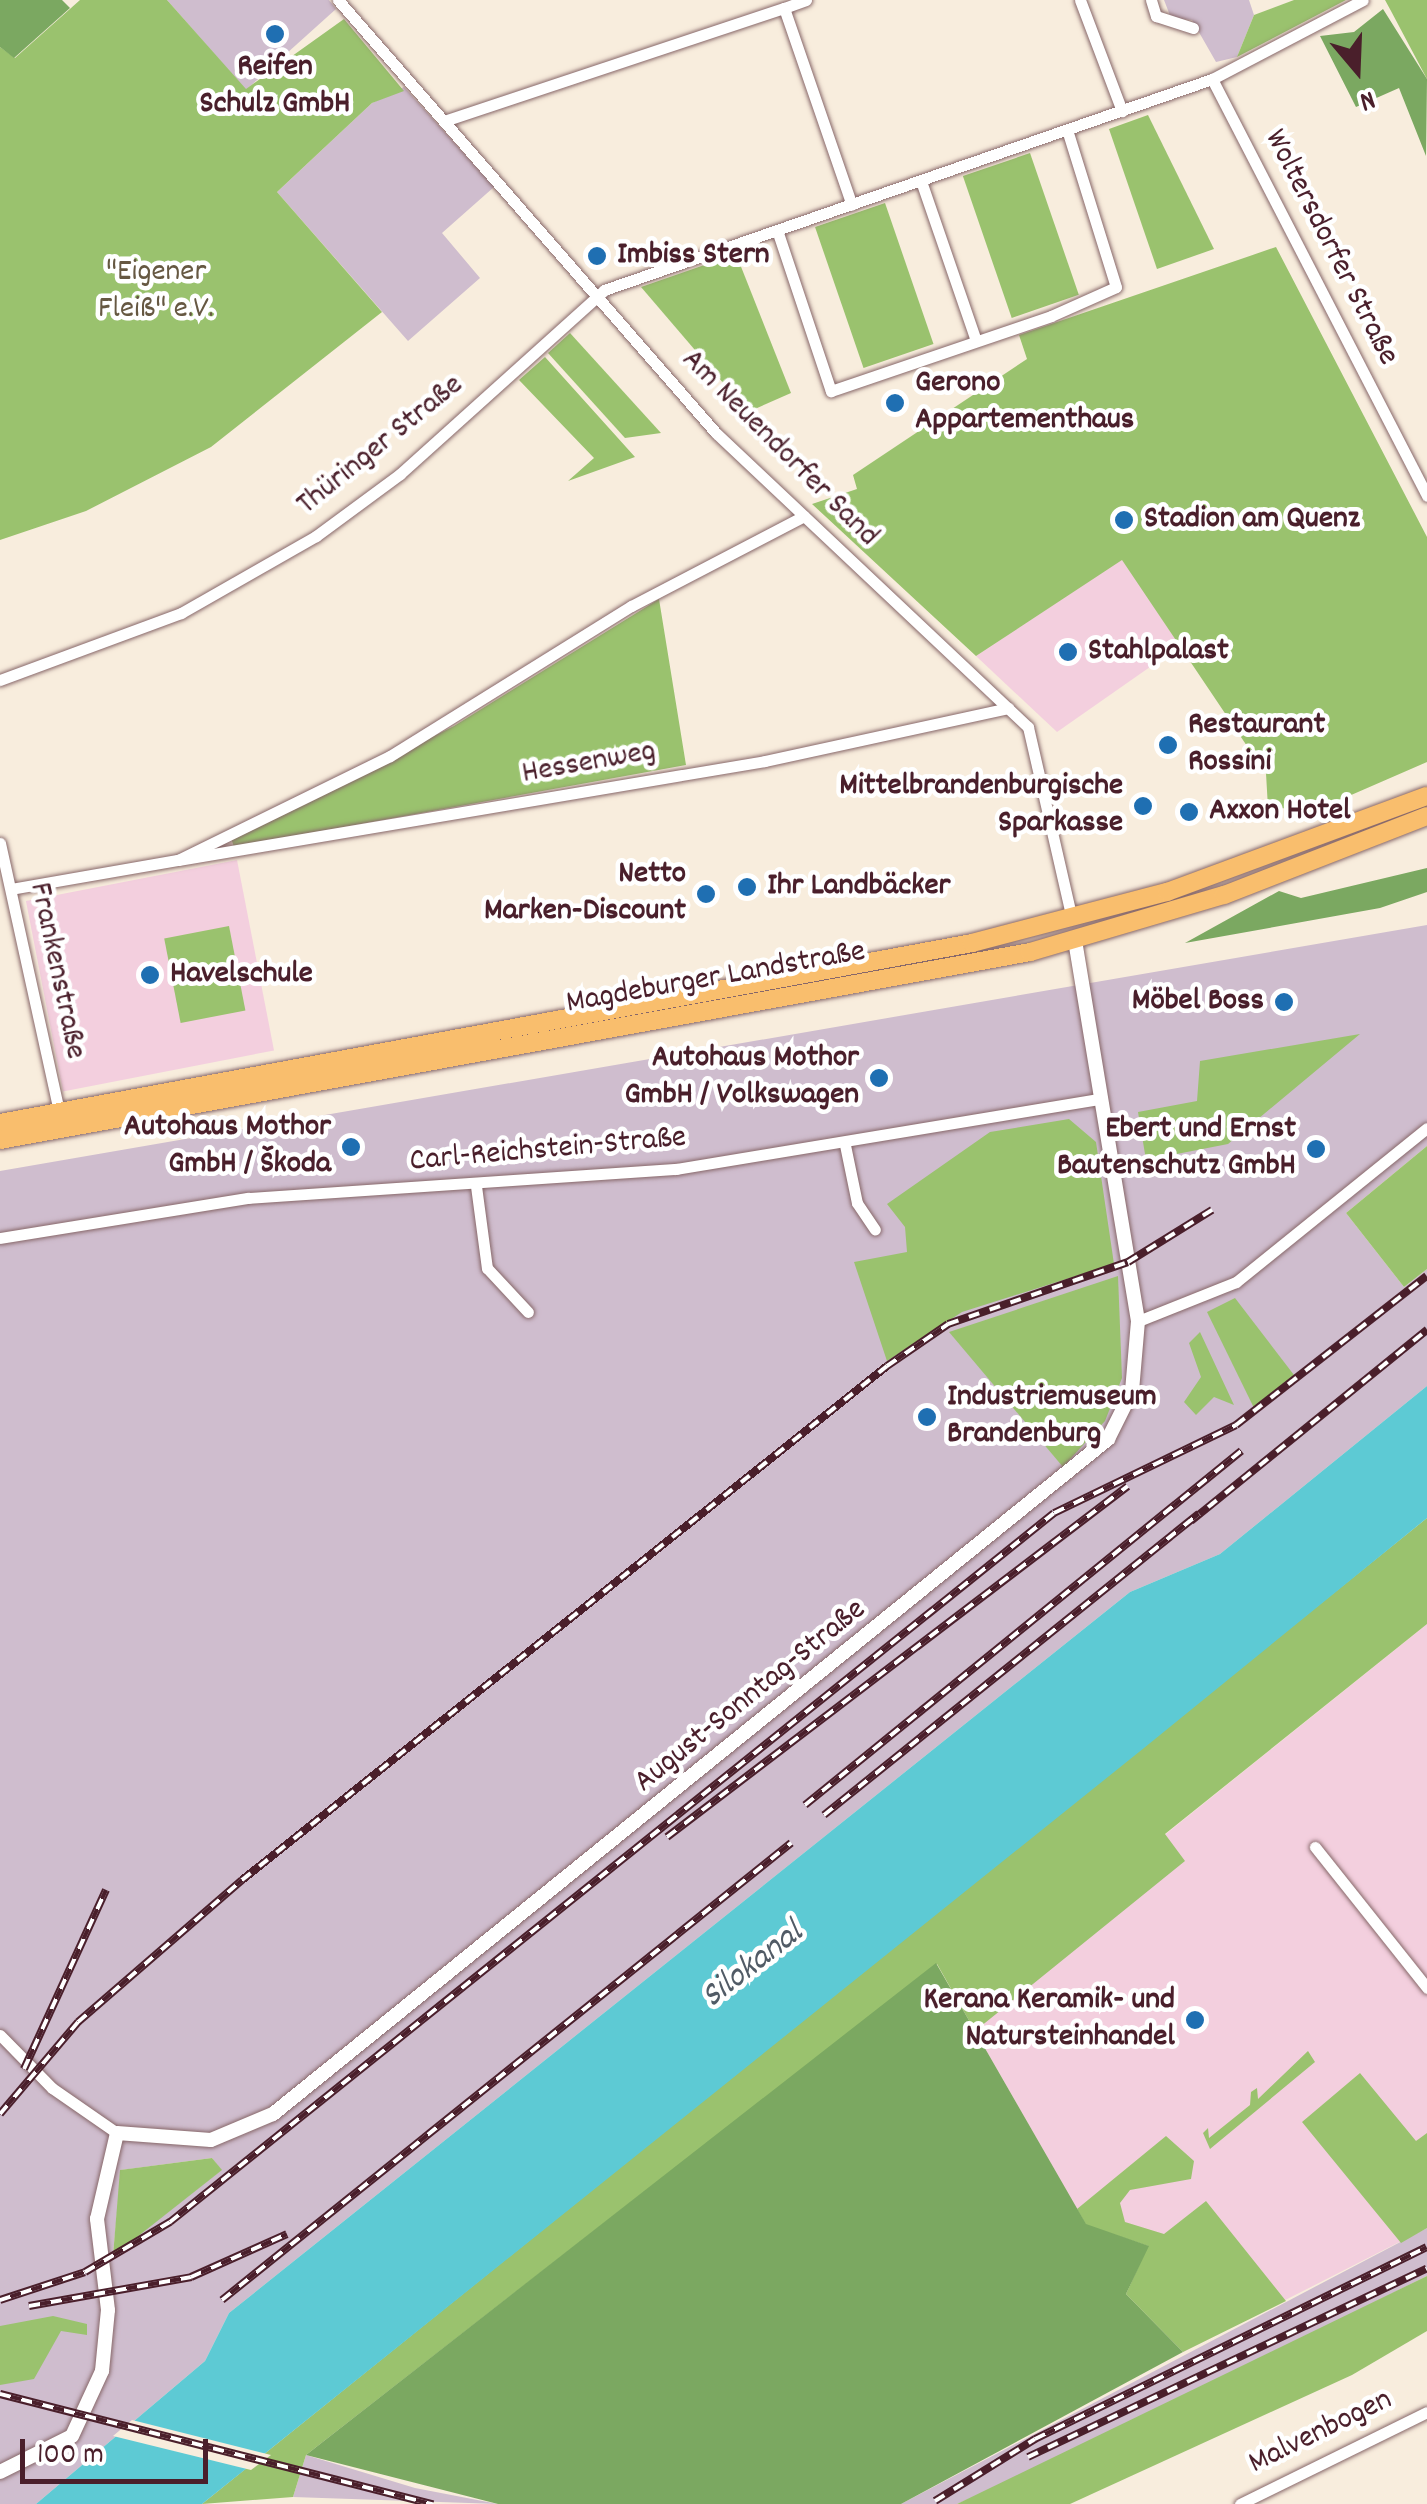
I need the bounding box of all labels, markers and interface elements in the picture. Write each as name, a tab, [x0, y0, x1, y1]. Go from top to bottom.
north arrow	[1307, 20, 1407, 120]
marker: Reifen Schulz GmbH	[264, 23, 286, 45]
place label: Reifen Schulz GmbH	[200, 50, 350, 125]
text: N	[1354, 77, 1380, 120]
street label: Woltersdorfer Straße	[1254, 124, 1406, 372]
place label: Imbiss Stern	[617, 237, 770, 275]
marker: Imbiss Stern	[586, 245, 608, 267]
park label: "Eigener Fleiß" e.V.	[98, 255, 214, 330]
street label: Am Neuendorfer Sand	[672, 342, 886, 556]
place label: Gerono Appartementhaus	[915, 366, 1134, 441]
street label: Thüringer Straße	[290, 367, 472, 525]
marker: Gerono Appartementhaus	[884, 392, 906, 414]
place label: Stadion am Quenz	[1144, 501, 1360, 539]
marker: Stadion am Quenz	[1113, 509, 1135, 531]
place label: Stahlpalast	[1088, 633, 1229, 671]
marker: Stahlpalast	[1057, 641, 1079, 663]
place label: Restaurant Rossini	[1188, 708, 1325, 783]
street label: Hessenweg	[519, 733, 659, 795]
marker: Restaurant Rossini	[1157, 734, 1179, 756]
place label: Mittelbrandenburgische Sparkasse	[839, 769, 1123, 844]
place label: Axxon Hotel	[1209, 793, 1351, 831]
marker: Mittelbrandenburgische Sparkasse	[1132, 795, 1154, 817]
marker: Axxon Hotel	[1178, 801, 1200, 823]
place label: Netto Marken-Discount	[484, 857, 686, 932]
place label: Ihr Landbäcker	[767, 868, 950, 906]
marker: Ihr Landbäcker	[736, 876, 758, 898]
street label: Frankenstraße	[19, 879, 93, 1063]
marker: Netto Marken-Discount	[695, 883, 717, 905]
street label: Magdeburger Landstraße	[563, 934, 869, 1024]
place label: Havelschule	[170, 956, 313, 994]
marker: Havelschule	[139, 964, 161, 986]
place label: Möbel Boss	[1132, 983, 1264, 1021]
marker: Möbel Boss	[1273, 991, 1295, 1013]
place label: Autohaus Mothor GmbH / Volkswagen	[625, 1041, 859, 1116]
marker: Autohaus Mothor GmbH / Volkswagen	[868, 1067, 890, 1089]
place label: Autohaus Mothor GmbH / Škoda	[124, 1110, 331, 1185]
place label: Ebert und Ernst Bautenschutz GmbH	[1057, 1112, 1296, 1187]
street label: Carl-Reichstein-Straße	[408, 1120, 688, 1182]
marker: Autohaus Mothor GmbH / Škoda	[340, 1136, 362, 1158]
marker: Ebert und Ernst Bautenschutz GmbH	[1305, 1138, 1327, 1160]
place label: Industriemuseum Brandenburg	[947, 1380, 1157, 1455]
marker: Industriemuseum Brandenburg	[916, 1406, 938, 1428]
street label: August-Sonntag-Straße	[627, 1592, 875, 1802]
water label: Silokanal	[694, 1913, 812, 2019]
place label: Kerana Keramik- und Natursteinhandel	[924, 1983, 1175, 2058]
marker: Kerana Keramik- und Natursteinhandel	[1184, 2009, 1206, 2031]
street label: Malvenbogen	[1243, 2382, 1399, 2484]
scale bar	[25, 2419, 212, 2481]
text: 100 m	[37, 2435, 104, 2478]

